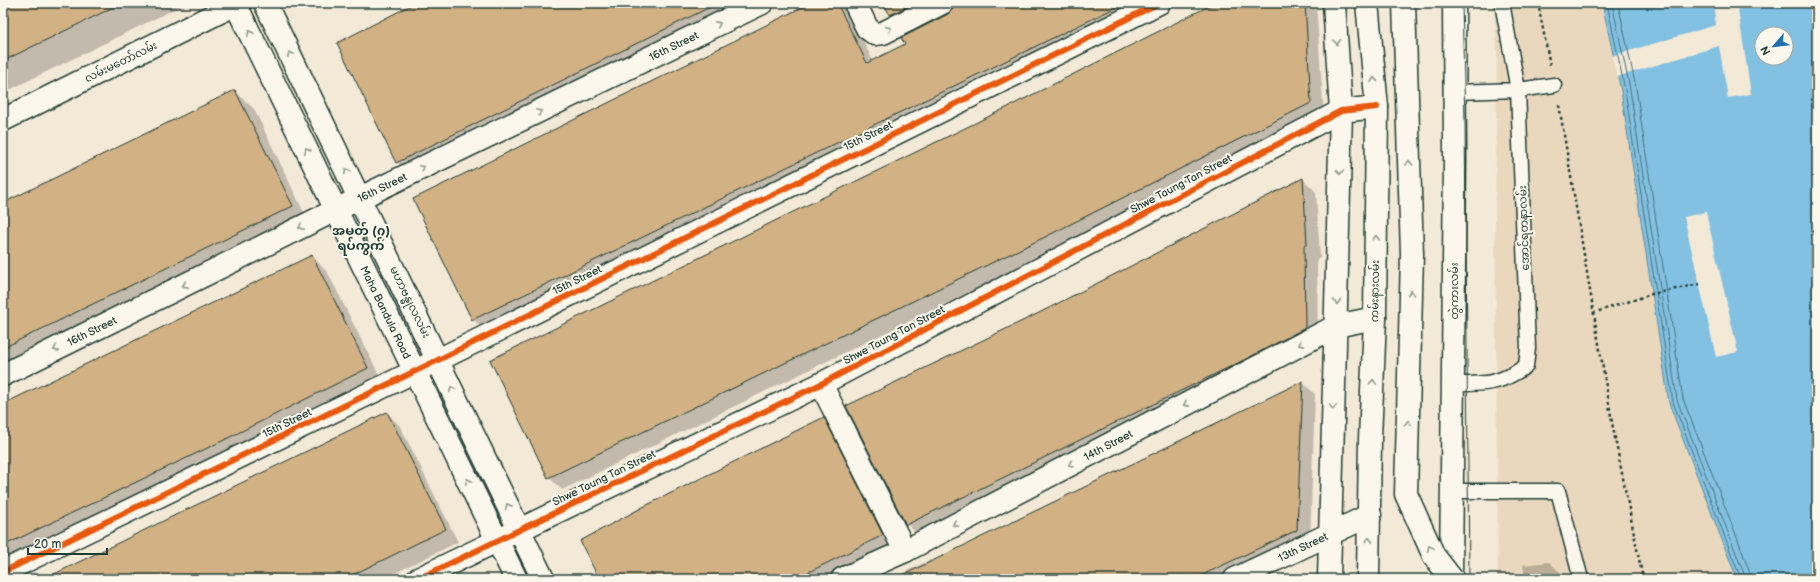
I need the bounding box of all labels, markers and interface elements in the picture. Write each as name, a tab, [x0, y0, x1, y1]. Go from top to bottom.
one-way arrow	[714, 21, 722, 29]
north arrow	[1754, 26, 1794, 66]
one-way arrow	[885, 27, 893, 34]
street label: 16th Street	[647, 28, 701, 63]
one-way arrow	[247, 30, 255, 38]
street label: လမ်းမတော်လမ်း	[82, 38, 159, 85]
one-way arrow	[1332, 39, 1341, 45]
text: N	[1758, 44, 1773, 57]
one-way arrow	[287, 51, 295, 58]
one-way arrow	[1370, 77, 1379, 83]
one-way arrow	[534, 109, 542, 117]
street label: 15th Street	[841, 118, 895, 153]
one-way arrow	[304, 147, 312, 154]
street label: Shwe Taung Tan Street	[1128, 151, 1234, 216]
one-way arrow	[1405, 160, 1414, 166]
one-way arrow	[417, 165, 425, 173]
one-way arrow	[344, 168, 351, 175]
one-way arrow	[1336, 169, 1344, 175]
street label: 16th Street	[355, 170, 410, 205]
street label: အောင်ရတနာလမ်း	[1515, 185, 1534, 271]
district label: အမှတ် (၇) ရပ်ကွက်	[332, 221, 390, 256]
one-way arrow	[298, 223, 306, 230]
one-way arrow	[1372, 235, 1380, 241]
street label: ကမ်းနားလမ်း	[1367, 260, 1384, 322]
street label: 15th Street	[550, 262, 604, 297]
street label: တွဲကားလမ်း	[1447, 262, 1463, 320]
street label: Maha Bandula Road	[358, 264, 414, 361]
street label: မဟာဗန္ဓုလလမ်း	[385, 264, 434, 341]
one-way arrow	[182, 280, 189, 288]
one-way arrow	[1407, 290, 1416, 296]
one-way arrow	[1332, 299, 1341, 305]
street label: Shwe Taung Tan Street	[841, 302, 947, 367]
street label: 16th Street	[65, 313, 119, 349]
one-way arrow	[1298, 339, 1306, 347]
one-way arrow	[52, 344, 60, 352]
one-way arrow	[1368, 379, 1377, 385]
one-way arrow	[449, 386, 457, 393]
one-way arrow	[1183, 399, 1190, 407]
one-way arrow	[1329, 404, 1338, 410]
street label: 15th Street	[260, 405, 314, 440]
one-way arrow	[1404, 420, 1412, 426]
street label: 14th Street	[1081, 427, 1135, 463]
street label: Shwe Taung Tan Street	[550, 447, 658, 509]
one-way arrow	[1068, 459, 1075, 467]
one-way arrow	[465, 478, 473, 485]
one-way arrow	[505, 503, 513, 510]
one-way arrow	[952, 519, 960, 527]
street label: 13th Street	[1276, 529, 1330, 564]
scale bar	[28, 530, 107, 556]
text: 20 m	[34, 537, 61, 552]
one-way arrow	[1365, 537, 1374, 543]
one-way arrow	[1427, 544, 1435, 552]

